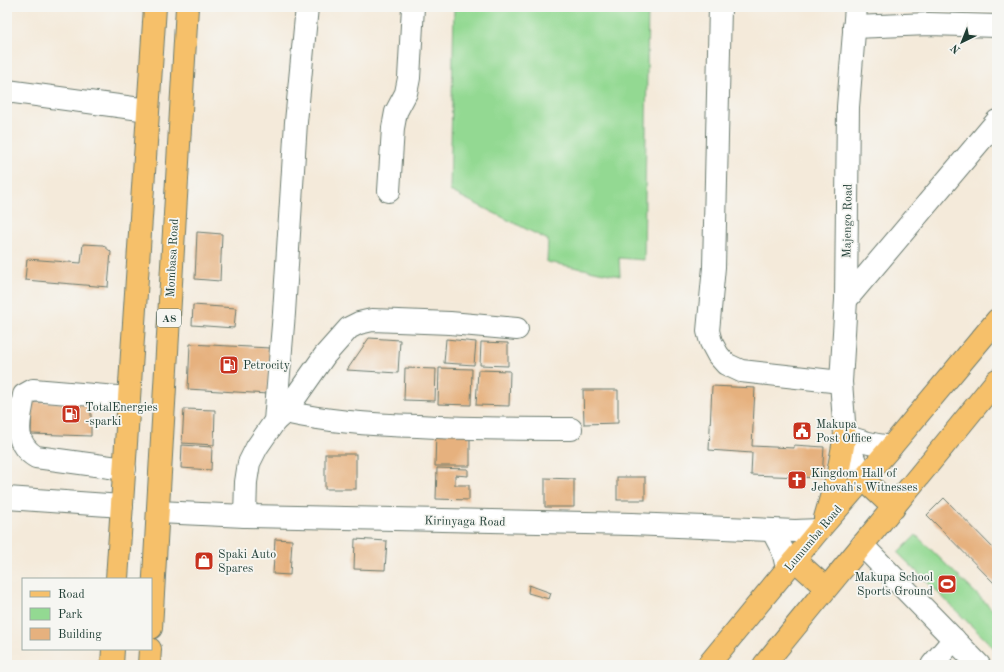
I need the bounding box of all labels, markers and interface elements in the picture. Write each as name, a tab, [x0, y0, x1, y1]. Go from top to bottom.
north arrow	[942, 22, 982, 62]
text: N	[949, 41, 963, 55]
street label: Majengo Road	[841, 184, 855, 258]
street label: Mombasa Road	[165, 218, 181, 298]
road number: A8	[157, 309, 181, 327]
fuel station icon: Petrocity	[218, 354, 240, 376]
place label: Petrocity	[243, 360, 291, 372]
place label: TotalEnergies -sparki	[85, 402, 158, 428]
fuel station icon: TotalEnergies -sparki	[60, 403, 82, 425]
place label: Makupa Post Office	[816, 419, 872, 445]
public building icon: Makupa Post Office	[791, 420, 813, 442]
place label: Kingdom Hall of Jehovah's Witnesses	[811, 468, 918, 494]
church icon: Kingdom Hall of Jehovah's Witnesses	[786, 469, 808, 491]
street label: Lumumba Road	[783, 503, 845, 574]
street label: Kirinyaga Road	[424, 515, 506, 529]
place label: Spaki Auto Spares	[218, 549, 276, 575]
shop icon: Spaki Auto Spares	[193, 550, 215, 572]
place label: Makupa School Sports Ground	[855, 572, 933, 598]
sports icon: Makupa School Sports Ground	[936, 573, 958, 595]
legend	[22, 578, 152, 650]
text: Road	[58, 589, 85, 601]
text: Park	[58, 609, 83, 621]
text: Building	[58, 629, 102, 641]

